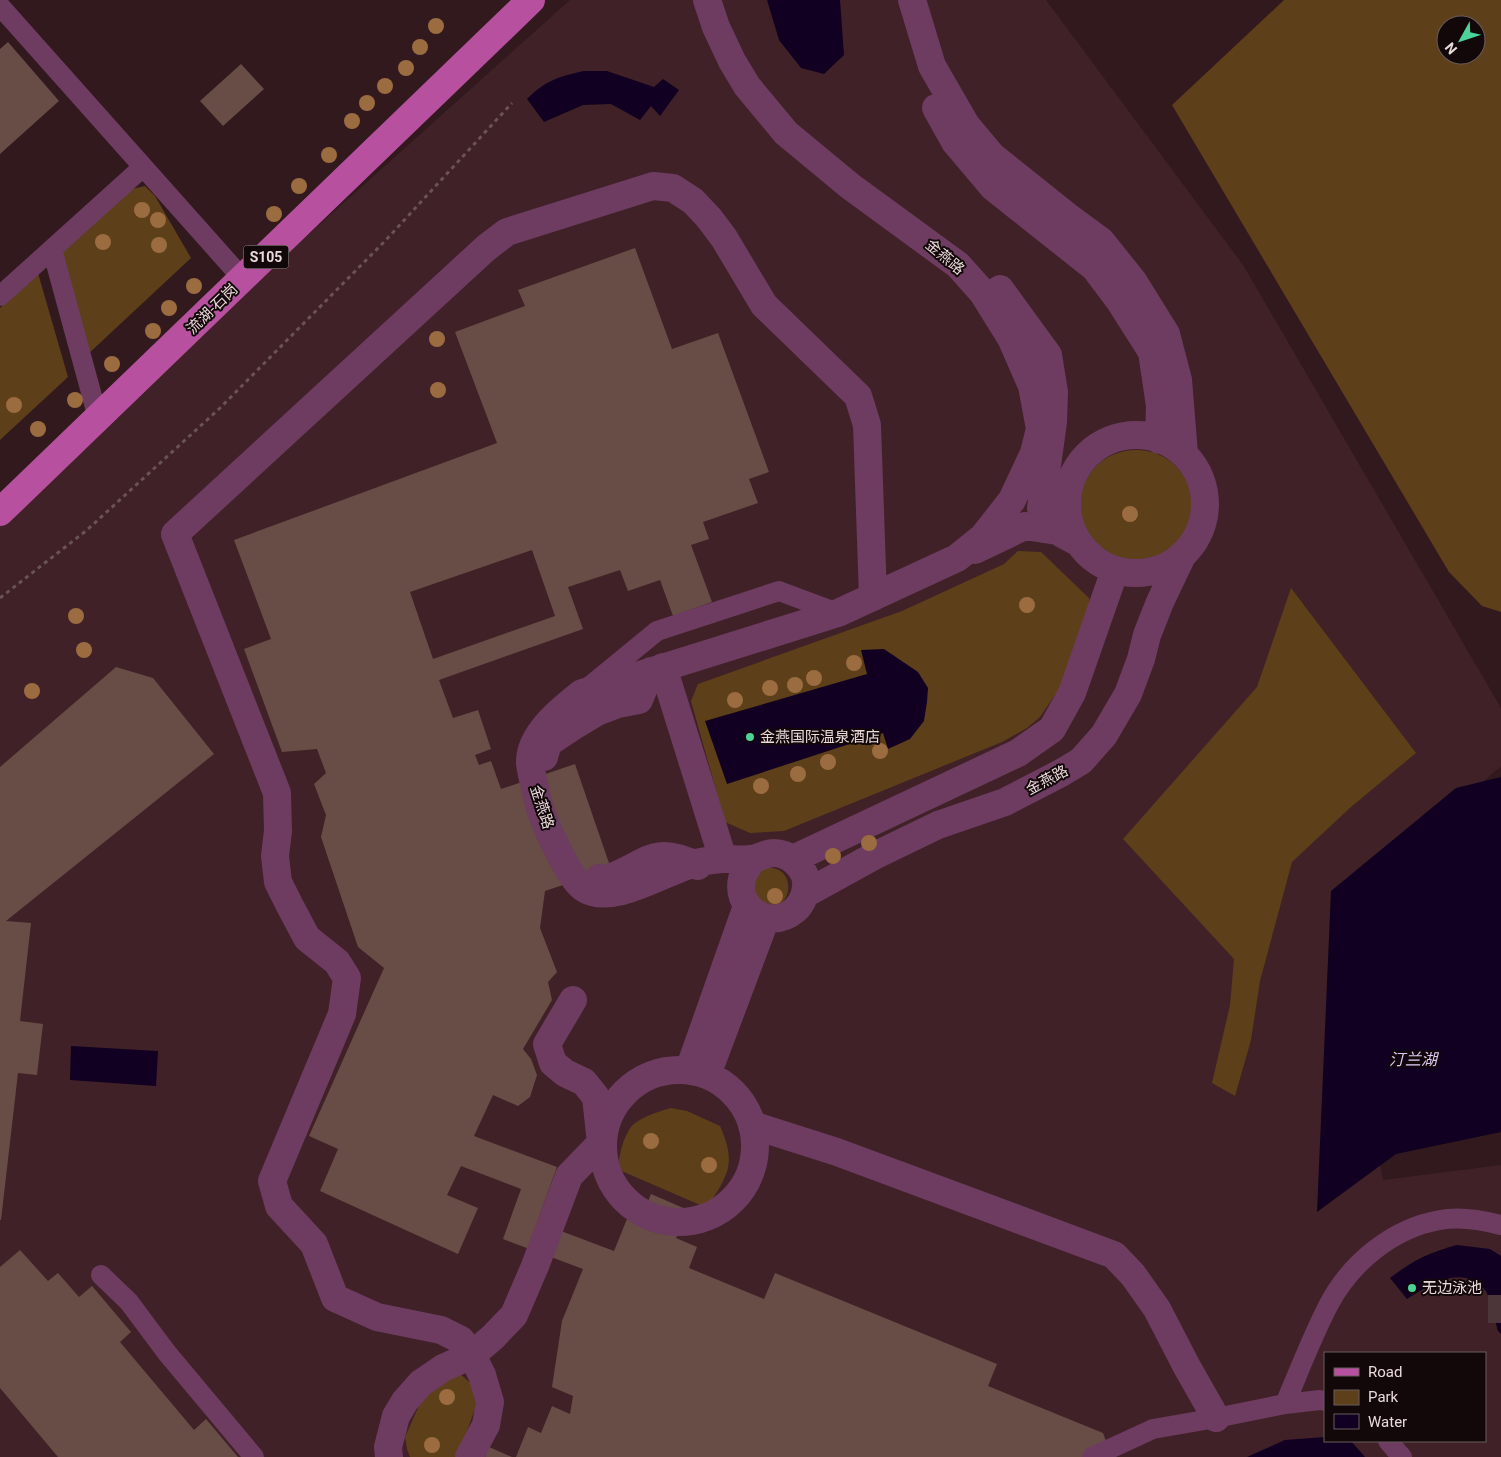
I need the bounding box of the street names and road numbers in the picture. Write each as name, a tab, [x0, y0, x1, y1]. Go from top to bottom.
street label: 金燕路	[922, 236, 968, 278]
road number: S105	[244, 246, 288, 268]
street label: 流湖-石岗	[183, 280, 241, 338]
street label: 金燕路	[1023, 761, 1071, 799]
street label: 金燕路	[526, 783, 558, 831]

